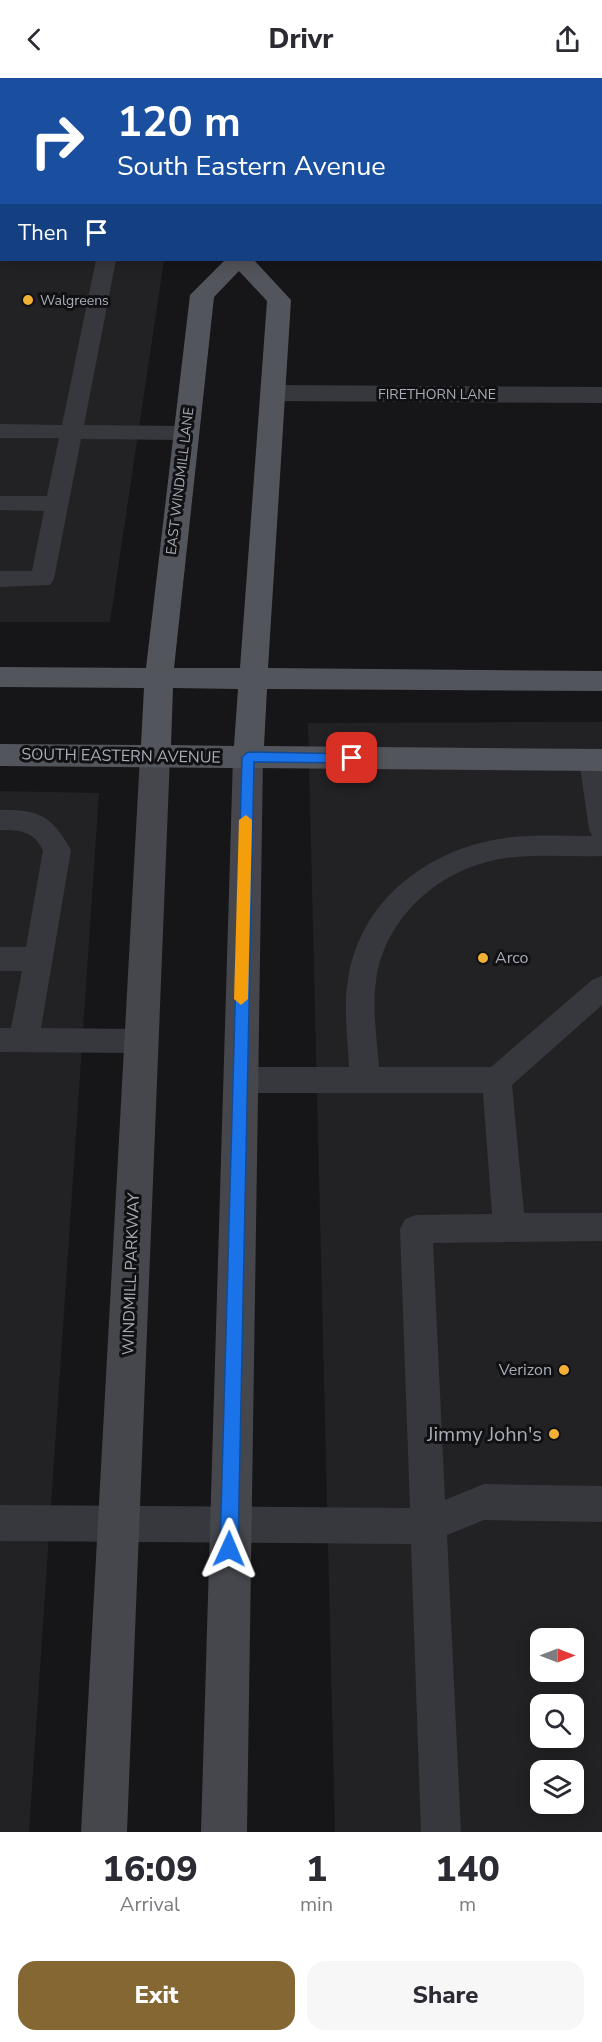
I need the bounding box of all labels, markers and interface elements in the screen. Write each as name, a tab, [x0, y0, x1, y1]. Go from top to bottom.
text: Drivr	[269, 21, 333, 58]
icon: back	[18, 23, 51, 56]
icon: share	[551, 23, 584, 56]
text: 120 m	[117, 94, 241, 151]
icon: right	[18, 102, 96, 180]
text: South Eastern Avenue	[117, 148, 386, 185]
icon: arrive	[80, 216, 113, 249]
text: Then	[18, 218, 68, 248]
place label: Walgreens	[40, 291, 109, 310]
marker: Walgreens	[21, 293, 35, 307]
street label: FIRETHORN LANE	[378, 385, 496, 404]
street label: EAST WINDMILL LANE	[162, 406, 198, 556]
pin	[326, 732, 377, 783]
icon: arrive	[335, 741, 368, 774]
street label: SOUTH EASTERN AVENUE	[21, 743, 221, 769]
place label: Arco	[495, 947, 529, 969]
marker: Arco	[476, 951, 490, 965]
street label: WINDMILL PARKWAY	[117, 1192, 145, 1356]
place label: Verizon	[498, 1359, 552, 1381]
marker: Verizon	[557, 1363, 571, 1377]
place label: Jimmy John's	[426, 1421, 542, 1448]
marker: Jimmy John's	[547, 1427, 561, 1441]
position arrow	[197, 1517, 261, 1581]
north arrow	[530, 1628, 584, 1682]
map controls	[530, 1628, 584, 1814]
button: search	[530, 1694, 584, 1748]
button: layers	[530, 1760, 584, 1814]
text: 16:09	[102, 1845, 198, 1894]
text: 1	[306, 1845, 327, 1894]
text: 140	[435, 1845, 500, 1894]
text: Arrival	[120, 1891, 180, 1918]
text: min	[300, 1891, 333, 1918]
text: m	[459, 1891, 476, 1918]
button: Exit	[18, 1961, 295, 2030]
button: Share	[307, 1961, 584, 2030]

